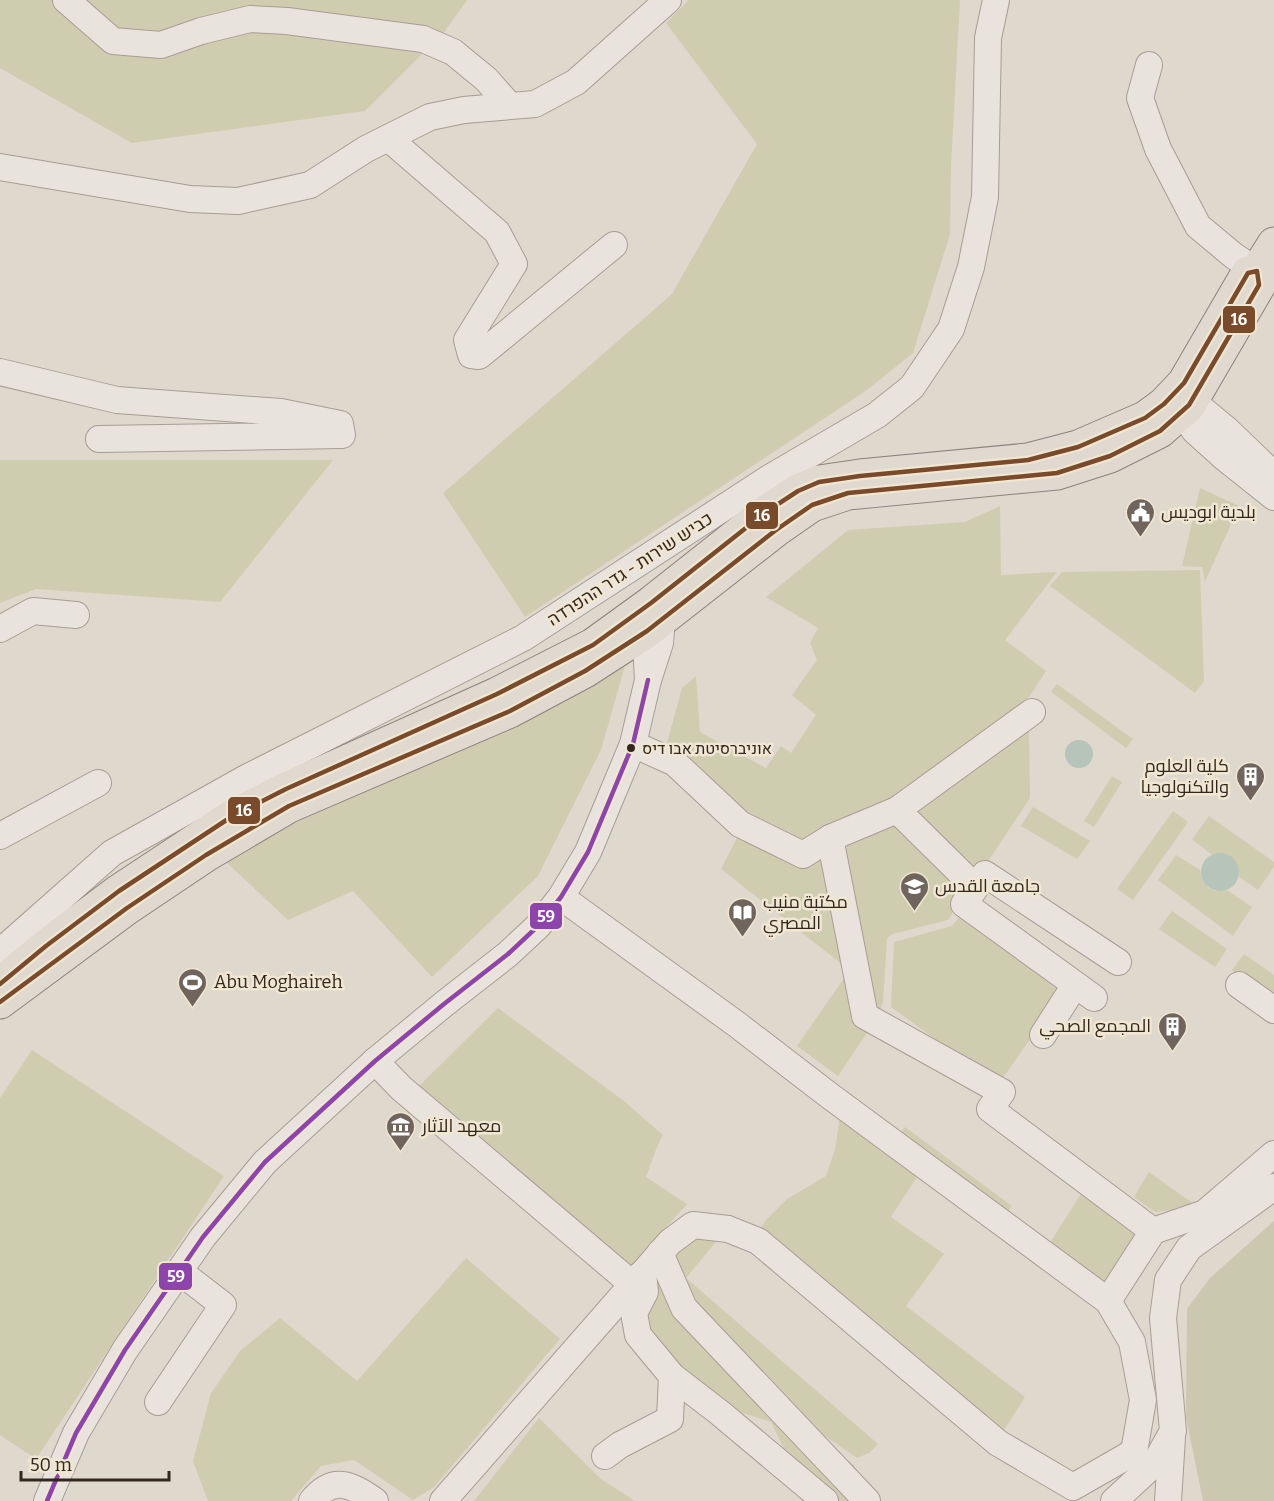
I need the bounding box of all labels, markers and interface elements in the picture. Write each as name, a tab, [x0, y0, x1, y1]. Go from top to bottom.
line badge: 16	[1222, 305, 1256, 334]
text: 16	[1231, 310, 1248, 329]
public building icon: بلدية ابوديس	[1124, 496, 1156, 538]
line badge: 16	[745, 501, 779, 530]
place label: بلدية ابوديس	[1161, 501, 1256, 523]
text: 16	[754, 506, 771, 525]
street label: כביש שירות - גדר ההפרדה	[543, 507, 717, 631]
place label: אוניברסיטת אבו דיס	[642, 739, 772, 758]
marker: אוניברסיטת אבו דיס	[625, 742, 637, 754]
place label: كلية العلوم والتكنولوجيا	[1141, 755, 1229, 798]
building icon: كلية العلوم والتكنولوجيا	[1234, 760, 1266, 802]
line badge: 16	[227, 796, 261, 825]
text: 16	[236, 801, 253, 820]
school or university icon: جامعة القدس	[898, 870, 930, 912]
place label: جامعة القدس	[935, 875, 1040, 897]
place label: مكتبة منيب المصري	[763, 891, 848, 937]
library icon: مكتبة منيب المصري	[726, 896, 758, 938]
line badge: 59	[529, 902, 563, 930]
text: 59	[537, 907, 555, 926]
sports icon: Abu Moghaireh	[177, 966, 209, 1008]
place label: Abu Moghaireh	[214, 971, 343, 993]
building icon: المجمع الصحي	[1156, 1010, 1188, 1052]
place label: المجمع الصحي	[1039, 1015, 1151, 1040]
museum icon: معهد الآثار	[385, 1110, 417, 1152]
place label: معهد الآثار	[421, 1115, 501, 1137]
line badge: 59	[158, 1262, 193, 1291]
text: 59	[167, 1267, 185, 1286]
scale bar	[21, 1444, 170, 1482]
text: 50 m	[30, 1454, 72, 1476]

